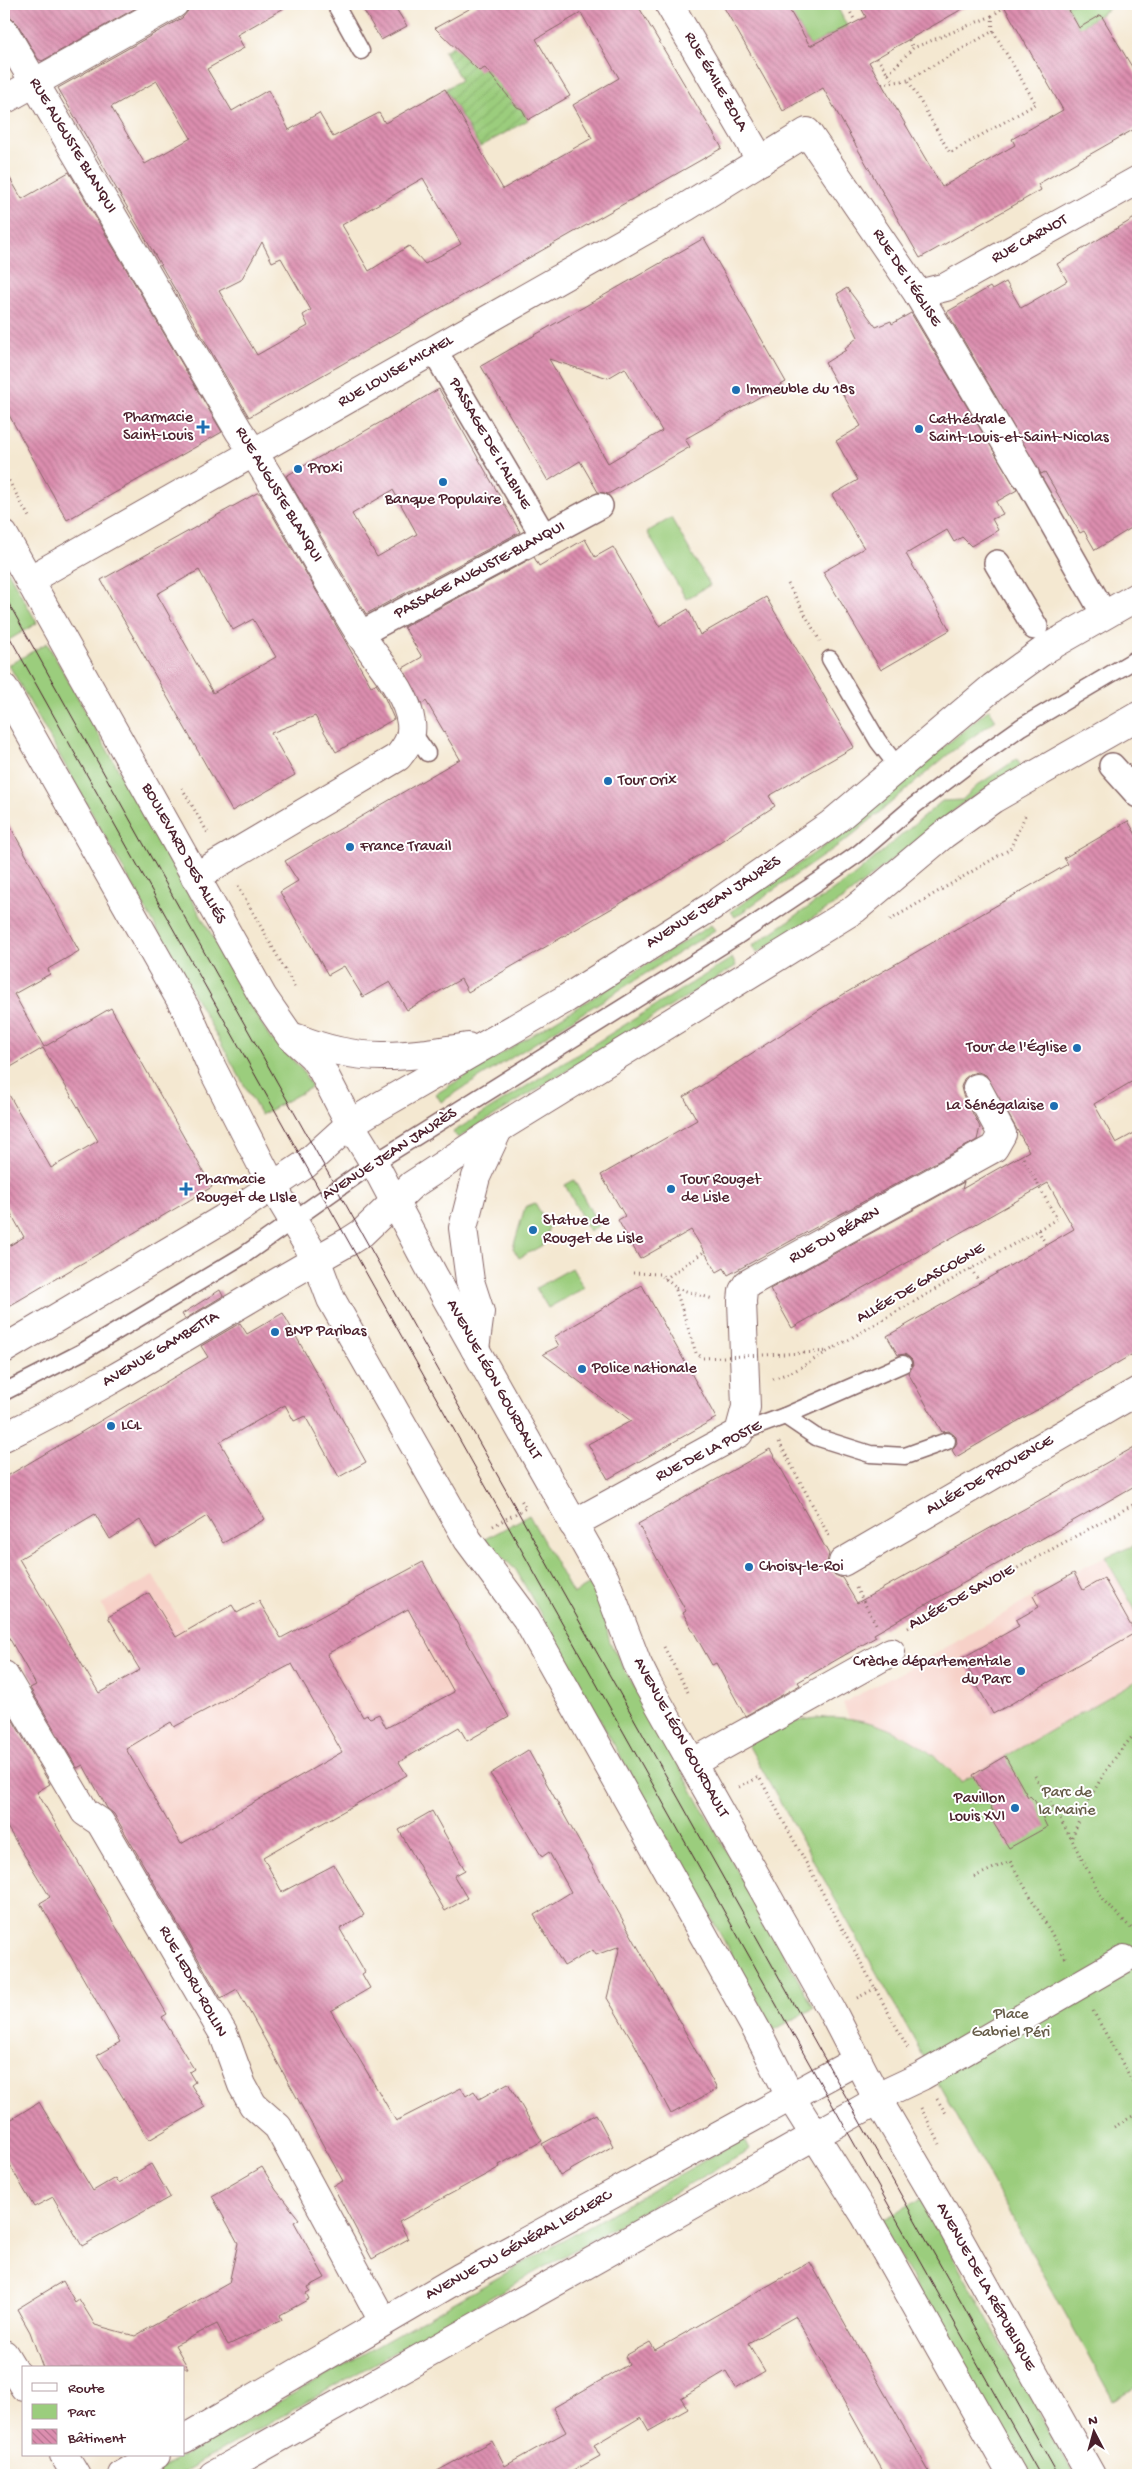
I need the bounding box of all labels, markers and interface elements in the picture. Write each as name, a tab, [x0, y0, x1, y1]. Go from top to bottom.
street label: RUE ÉMILE ZOLA	[679, 29, 752, 136]
street label: RUE AUGUSTE BLANQUI	[24, 75, 120, 217]
street label: RUE CARNOT	[989, 211, 1072, 269]
street label: RUE DE L'ÉGLISE	[867, 226, 945, 331]
street label: RUE LOUISE MICHEL	[335, 331, 458, 413]
street label: PASSAGE DE L'ALBINE	[443, 374, 535, 514]
place label: Immeuble du 18s	[746, 381, 855, 400]
marker: Immeuble du 18s	[730, 384, 742, 396]
place label: Pharmacie Saint-Louis	[123, 409, 194, 446]
place label: Cathédrale Saint-Louis-et-Saint-Nicolas	[929, 411, 1110, 448]
marker: Pharmacie Saint-Louis	[197, 421, 209, 433]
marker: Cathédrale Saint-Louis-et-Saint-Nicolas	[913, 423, 925, 435]
street label: RUE AUGUSTE BLANQUI	[230, 424, 326, 566]
place label: Proxi	[307, 460, 343, 479]
marker: Proxi	[292, 463, 304, 475]
marker: Banque Populaire	[437, 476, 449, 488]
place label: Banque Populaire	[384, 491, 502, 510]
street label: PASSAGE AUGUSTE-BLANQUI	[390, 518, 569, 625]
place label: Tour Orix	[617, 772, 677, 791]
marker: Tour Orix	[602, 775, 614, 787]
street label: BOULEVARD DES ALLIÉS	[136, 780, 230, 928]
place label: France Travail	[359, 838, 451, 857]
marker: France Travail	[344, 841, 356, 853]
street label: AVENUE JEAN JAURÈS	[643, 852, 785, 954]
place label: Tour de l'Église	[965, 1039, 1068, 1058]
marker: Tour de l'Église	[1071, 1042, 1083, 1054]
place label: La Sénégalaise	[946, 1097, 1045, 1116]
marker: La Sénégalaise	[1048, 1100, 1060, 1112]
street label: AVENUE JEAN JAURÈS	[319, 1104, 461, 1206]
place label: Pharmacie Rouget de LIsle	[195, 1171, 297, 1208]
place label: Tour Rouget de Lisle	[680, 1171, 762, 1208]
marker: Pharmacie Rouget de LIsle	[180, 1183, 192, 1195]
marker: Tour Rouget de Lisle	[665, 1183, 677, 1195]
street label: RUE DU BÉARN	[786, 1203, 884, 1269]
place label: Statue de Rouget de Lisle	[543, 1212, 644, 1249]
marker: Statue de Rouget de Lisle	[527, 1224, 539, 1236]
street label: ALLÉE DE GASCOGNE	[854, 1239, 989, 1328]
street label: AVENUE LÉON GOURDAULT	[441, 1297, 545, 1464]
street label: AVENUE GAMBETTA	[99, 1307, 224, 1392]
place label: BNP Paribas	[284, 1323, 367, 1342]
marker: BNP Paribas	[269, 1326, 281, 1338]
place label: Police nationale	[591, 1360, 697, 1379]
marker: Police nationale	[576, 1363, 588, 1375]
place label: LCL	[121, 1417, 143, 1436]
street label: RUE DE LA POSTE	[653, 1417, 766, 1487]
marker: LCL	[105, 1420, 117, 1432]
street label: ALLÉE DE PROVENCE	[923, 1431, 1058, 1520]
place label: Choisy-le-Roi	[759, 1558, 844, 1577]
marker: Choisy-le-Roi	[743, 1561, 755, 1573]
street label: ALLÉE DE SAVOIE	[906, 1561, 1019, 1635]
place label: Crèche départementale du Parc	[853, 1653, 1012, 1690]
street label: AVENUE LÉON GOURDAULT	[628, 1655, 732, 1822]
marker: Crèche départementale du Parc	[1015, 1665, 1027, 1677]
park label: Parc de la Mairie	[1038, 1784, 1096, 1821]
place label: Pavillon Louis XVI	[949, 1790, 1005, 1827]
marker: Pavillon Louis XVI	[1009, 1802, 1021, 1814]
street label: RUE LEDRU-ROLLIN	[154, 1923, 230, 2041]
park label: Place Gabriel Péri	[972, 2006, 1050, 2043]
street label: AVENUE DU GÉNÉRAL LECLERC	[422, 2186, 617, 2305]
street label: AVENUE DE LA RÉPUBLIQUE	[931, 2200, 1040, 2375]
legend	[22, 2366, 185, 2456]
text: Route	[68, 2380, 105, 2398]
text: Parc	[67, 2404, 96, 2422]
north arrow	[1070, 2406, 1120, 2456]
text: N	[1087, 2413, 1098, 2430]
text: Bâtiment	[67, 2430, 127, 2448]

